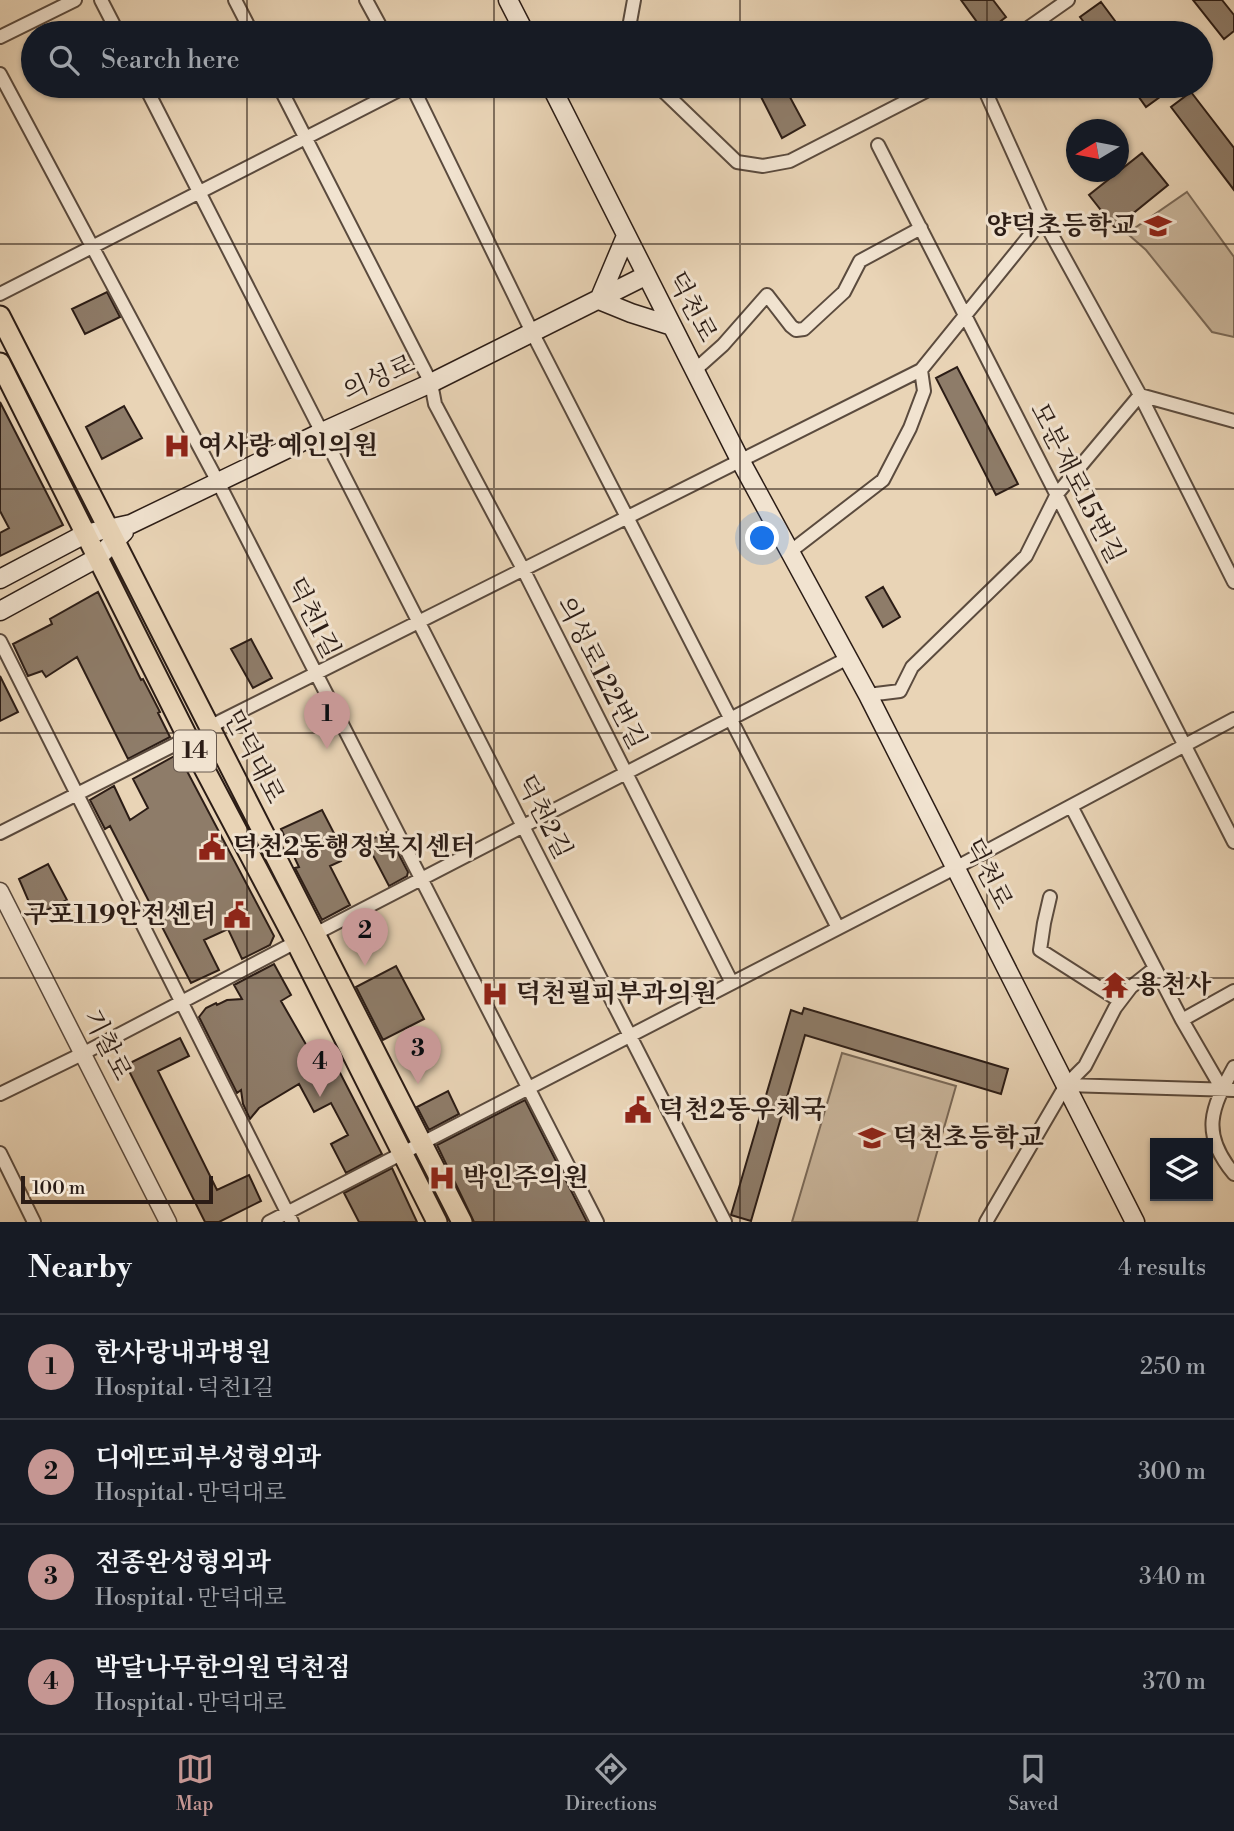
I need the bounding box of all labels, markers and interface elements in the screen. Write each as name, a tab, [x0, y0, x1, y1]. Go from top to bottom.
search box	[21, 21, 1213, 98]
icon: search	[45, 41, 83, 79]
text: Search here	[101, 44, 240, 76]
north arrow	[1066, 119, 1129, 182]
place label: 양덕초등학교	[986, 210, 1137, 242]
school or university icon: 양덕초등학교	[1143, 211, 1173, 241]
street label: 덕천로	[660, 266, 724, 348]
street label: 의성로	[338, 348, 420, 408]
street label: 모분재로15번길	[1023, 397, 1131, 569]
place label: 여사랑 예인의원	[198, 430, 378, 462]
hospital icon: 여사랑 예인의원	[162, 431, 192, 461]
your location	[745, 521, 779, 555]
street label: 덕천1길	[279, 572, 347, 664]
street label: 의성로122번길	[549, 591, 653, 755]
pin: 1	[304, 691, 350, 749]
street label: 만덕대로	[217, 705, 291, 809]
road number: 14	[174, 730, 216, 772]
street label: 덕천2길	[509, 770, 579, 864]
place label: 덕천2동행정복지센터	[233, 831, 475, 863]
public building icon: 덕천2동행정복지센터	[197, 832, 227, 862]
street label: 덕천로	[957, 833, 1019, 915]
place label: 구포119안전센터	[24, 899, 216, 931]
public building icon: 구포119안전센터	[222, 900, 252, 930]
pin: 2	[342, 908, 388, 966]
place label: 용천사	[1136, 969, 1212, 1001]
temple icon: 용천사	[1100, 970, 1130, 1000]
place label: 덕천필피부과의원	[516, 978, 717, 1010]
hospital icon: 덕천필피부과의원	[480, 979, 510, 1009]
street label: 기찰로	[76, 1004, 138, 1086]
pin: 3	[395, 1026, 441, 1084]
pin: 4	[297, 1039, 343, 1097]
place label: 덕천2동우체국	[659, 1094, 826, 1126]
public building icon: 덕천2동우체국	[623, 1095, 653, 1125]
place label: 덕천초등학교	[893, 1122, 1044, 1154]
school or university icon: 덕천초등학교	[857, 1123, 887, 1153]
map controls	[1150, 1138, 1213, 1201]
button: layers	[1150, 1138, 1213, 1201]
place label: 박인주의원	[463, 1162, 589, 1194]
hospital icon: 박인주의원	[427, 1163, 457, 1193]
scale bar	[21, 1173, 214, 1205]
text: 100 m	[32, 1176, 85, 1200]
text: Nearby	[28, 1249, 132, 1287]
text: 4 results	[1118, 1254, 1206, 1282]
text: 한사랑내과병원	[95, 1337, 271, 1369]
text: 1	[45, 1353, 57, 1381]
text: 250 m	[1140, 1353, 1206, 1381]
text: Hospital · 덕천1길	[95, 1374, 274, 1402]
text: 디에뜨피부성형외과	[95, 1442, 321, 1474]
text: 2	[44, 1458, 58, 1486]
text: 300 m	[1138, 1458, 1206, 1486]
text: Hospital · 만덕대로	[95, 1479, 286, 1507]
text: 전종완성형외과	[95, 1547, 271, 1579]
text: 3	[44, 1563, 58, 1591]
text: 340 m	[1139, 1563, 1206, 1591]
text: Hospital · 만덕대로	[95, 1584, 286, 1612]
text: 박달나무한의원 덕천점	[95, 1652, 350, 1684]
text: 4	[43, 1668, 59, 1696]
text: 370 m	[1143, 1668, 1206, 1696]
text: Hospital · 만덕대로	[95, 1689, 286, 1717]
tab: Map	[176, 1750, 214, 1816]
tab: Directions	[565, 1750, 657, 1816]
tab: Saved	[1008, 1750, 1058, 1816]

